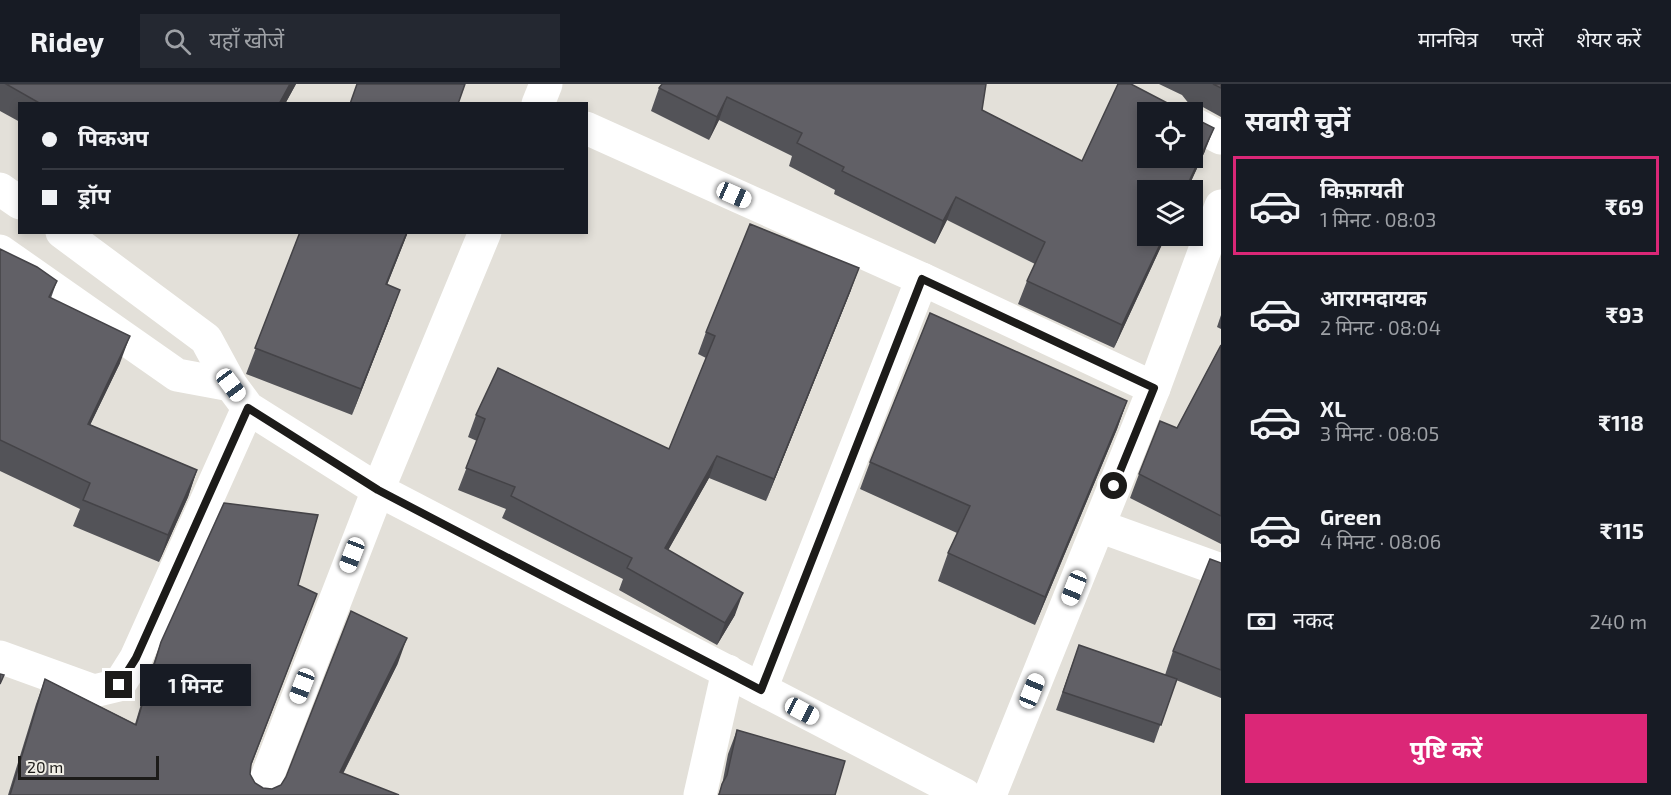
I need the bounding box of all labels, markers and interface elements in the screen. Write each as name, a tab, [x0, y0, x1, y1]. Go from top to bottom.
search box	[140, 14, 560, 68]
text: Ridey	[30, 24, 104, 58]
icon: search	[161, 25, 194, 58]
text: यहाँ खोजें	[209, 26, 284, 52]
text: मानचित्र	[1418, 26, 1478, 51]
text: परतें	[1511, 26, 1544, 51]
text: शेयर करें	[1577, 26, 1641, 51]
map controls	[1137, 102, 1203, 246]
button: locate	[1137, 102, 1203, 168]
text: सवारी चुनें	[1245, 104, 1350, 136]
text: पिकअप	[78, 124, 149, 150]
text: किफ़ायती	[1320, 176, 1404, 202]
car	[714, 179, 754, 211]
icon: car	[1248, 179, 1302, 233]
button: layers	[1137, 180, 1203, 246]
text: ड्रॉप	[78, 182, 111, 208]
text: ₹69	[1605, 193, 1644, 219]
text: 1 मिनट · 08:03	[1320, 207, 1436, 231]
text: आरामदायक	[1320, 284, 1427, 310]
icon: car	[1248, 287, 1302, 341]
text: ₹93	[1606, 301, 1644, 327]
text: 2 मिनट · 08:04	[1320, 315, 1441, 339]
car	[213, 365, 249, 405]
icon: car	[1248, 395, 1302, 449]
text: XL	[1320, 395, 1346, 421]
text: ₹118	[1598, 409, 1644, 435]
text: 3 मिनट · 08:05	[1320, 421, 1439, 445]
route start	[1100, 472, 1127, 499]
icon: car	[1248, 503, 1302, 557]
text: Green	[1320, 503, 1382, 529]
text: ₹115	[1600, 517, 1644, 543]
text: 4 मिनट · 08:06	[1320, 529, 1441, 553]
car	[337, 535, 367, 575]
car	[1059, 568, 1089, 608]
icon: cash	[1245, 605, 1278, 638]
text: नकद	[1293, 606, 1334, 632]
text: 240 m	[1589, 609, 1647, 633]
callout: 1 मिनट	[140, 664, 251, 706]
car	[287, 666, 317, 706]
route end	[105, 671, 132, 698]
car	[1017, 671, 1047, 711]
text: 1 मिनट	[168, 673, 223, 697]
car	[782, 695, 822, 727]
button: पुष्टि करें	[1245, 714, 1647, 783]
scale bar	[18, 753, 159, 780]
text: 20 m	[27, 757, 63, 776]

